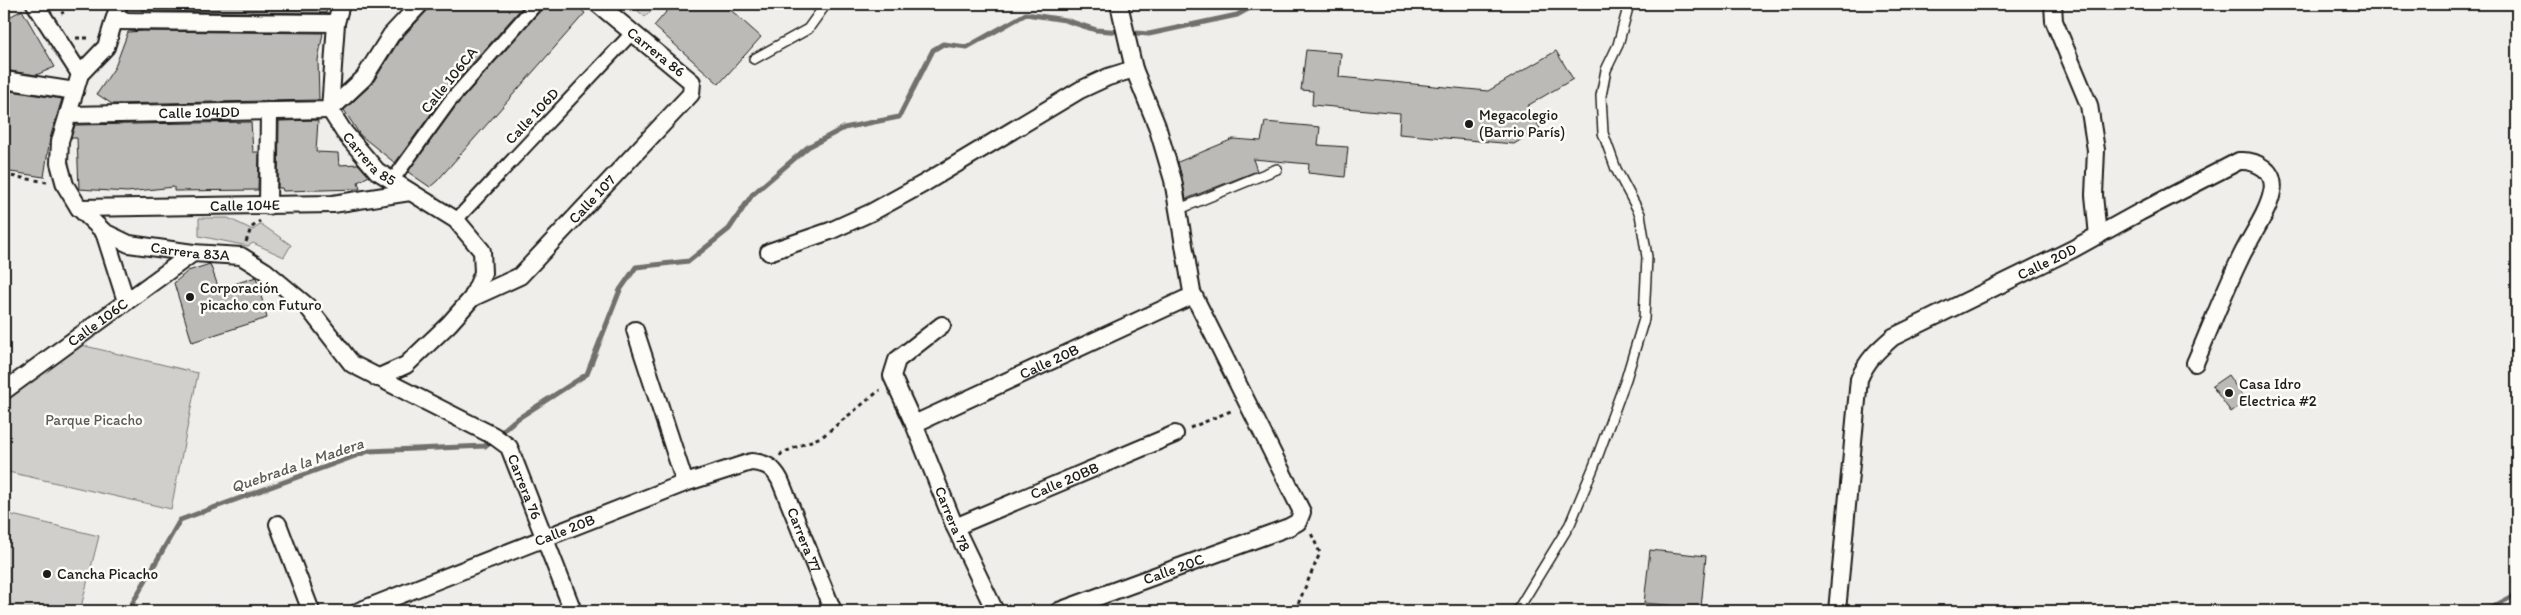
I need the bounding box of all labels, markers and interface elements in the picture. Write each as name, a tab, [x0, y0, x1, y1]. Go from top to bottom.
street label: Carrera 86	[623, 23, 689, 81]
street label: Calle 106CA	[417, 43, 481, 117]
street label: Calle 106D	[501, 84, 563, 148]
street label: Calle 104DD	[158, 103, 240, 122]
place label: Megacolegio (Barrio París)	[1479, 106, 1565, 141]
marker: Megacolegio (Barrio París)	[1463, 118, 1475, 130]
street label: Carrera 85	[339, 128, 399, 190]
street label: Calle 107	[565, 171, 620, 227]
street label: Calle 104E	[210, 196, 280, 215]
street label: Carrera 83A	[149, 238, 231, 264]
street label: Calle 20D	[2014, 240, 2080, 284]
place label: Corporación picacho con Futuro	[200, 279, 322, 314]
marker: Corporación picacho con Futuro	[184, 291, 196, 303]
street label: Calle 106C	[64, 294, 132, 351]
street label: Calle 20B	[1017, 340, 1082, 383]
place label: Casa Idro Electrica #2	[2239, 375, 2317, 410]
marker: Casa Idro Electrica #2	[2223, 387, 2235, 399]
park label: Parque Picacho	[45, 411, 143, 429]
water label: Quebrada la Madera	[228, 433, 367, 497]
street label: Carrera 76	[504, 451, 545, 522]
street label: Calle 20BB	[1028, 458, 1102, 503]
street label: Carrera 78	[931, 484, 974, 554]
street label: Carrera 77	[783, 505, 826, 575]
street label: Calle 20B	[532, 510, 598, 550]
street label: Calle 20C	[1141, 550, 1207, 588]
place label: Cancha Picacho	[57, 565, 158, 583]
marker: Cancha Picacho	[41, 568, 53, 580]

